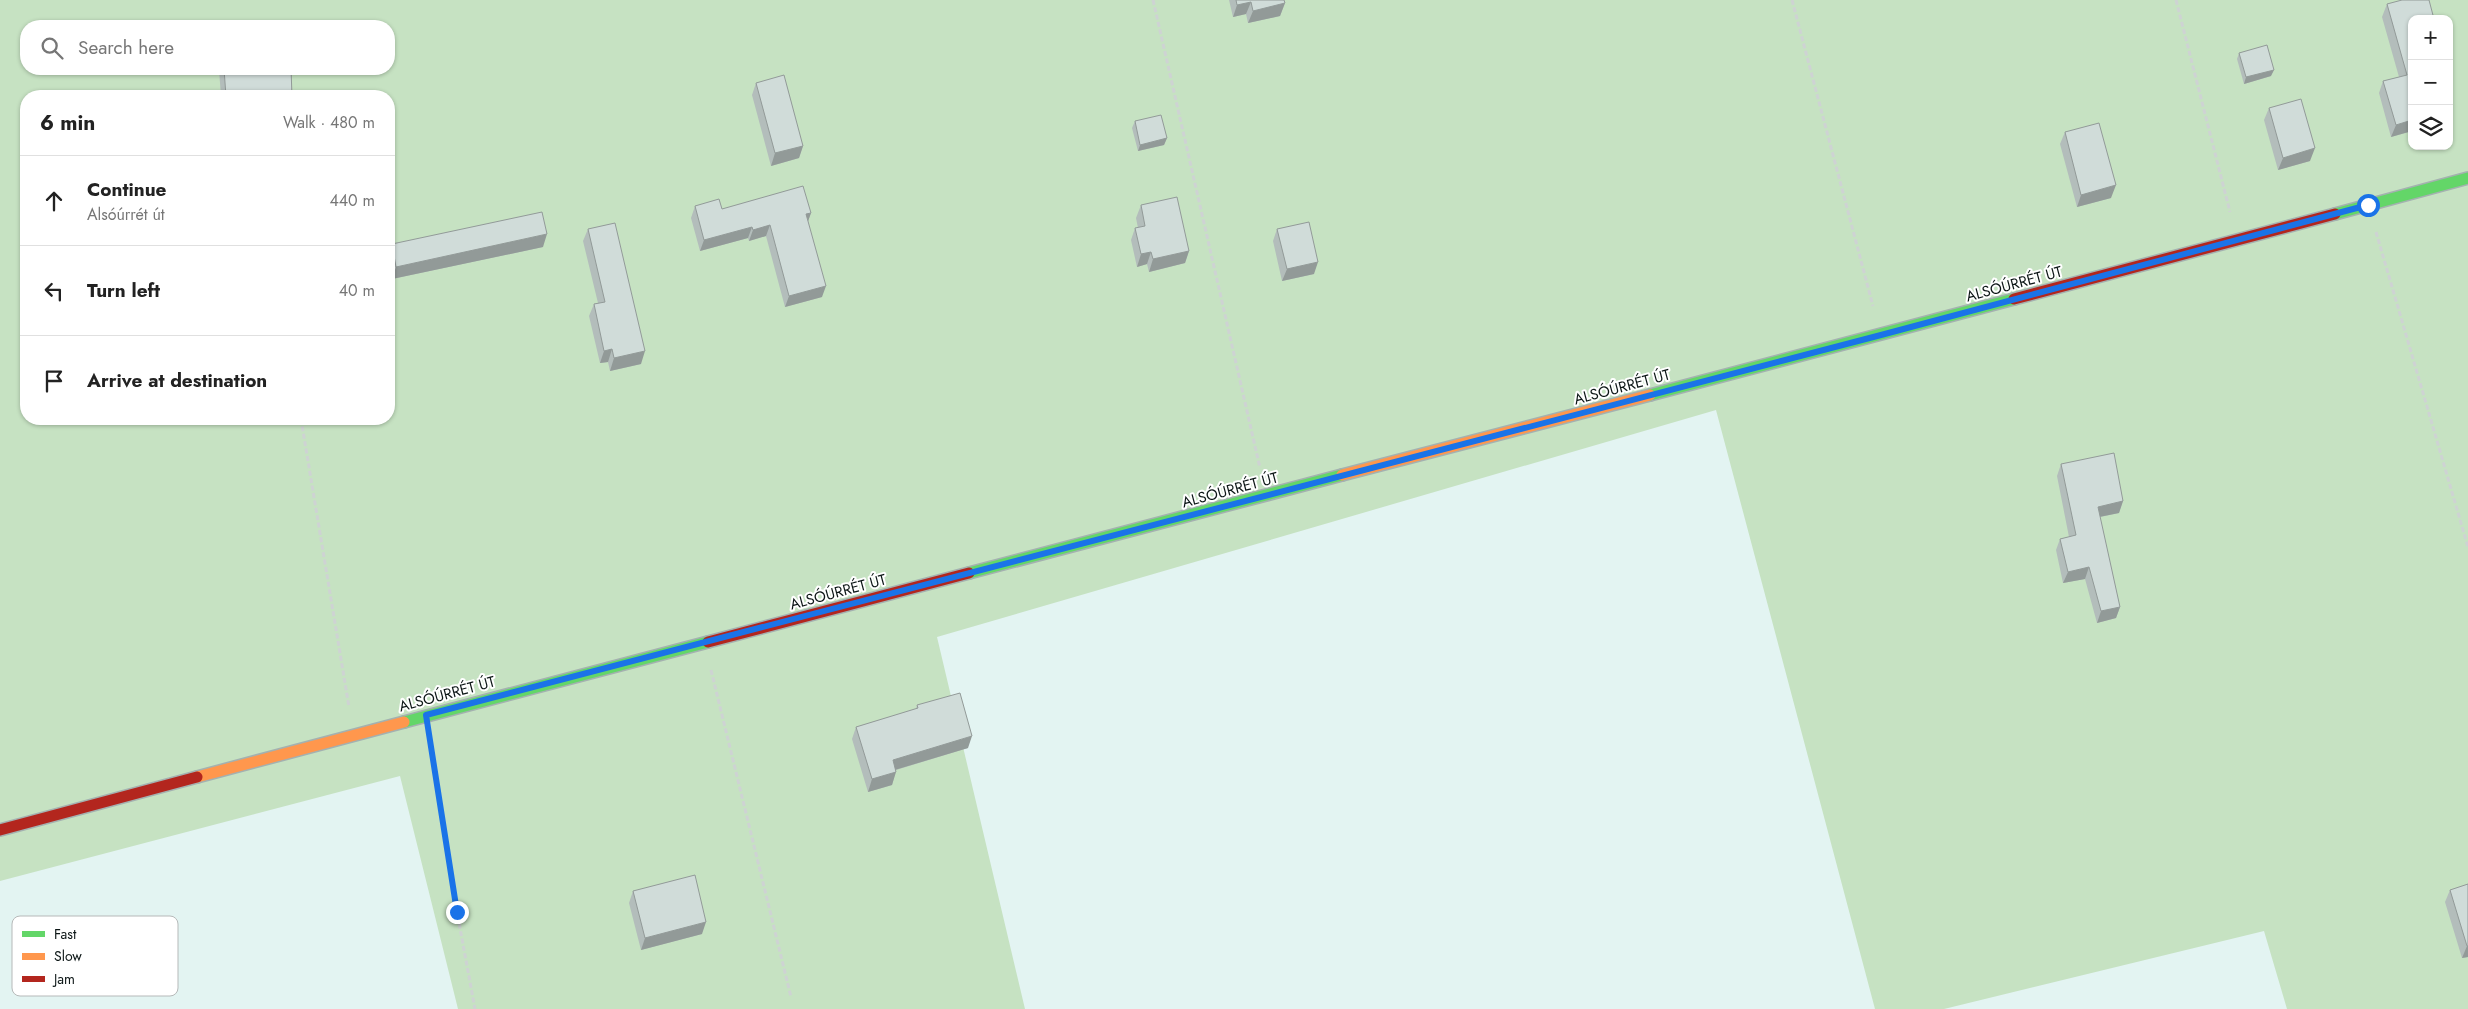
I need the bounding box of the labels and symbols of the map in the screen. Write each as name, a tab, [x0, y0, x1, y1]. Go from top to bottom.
route start	[2357, 194, 2380, 217]
street label: ALSÓÚRRÉT ÚT	[1963, 261, 2065, 307]
street label: ALSÓÚRRÉT ÚT	[1571, 364, 1673, 410]
street label: ALSÓÚRRÉT ÚT	[1179, 467, 1281, 513]
street label: ALSÓÚRRÉT ÚT	[787, 569, 889, 615]
street label: ALSÓÚRRÉT ÚT	[396, 671, 498, 717]
route end	[446, 901, 469, 924]
legend	[12, 916, 178, 996]
text: Fast	[54, 924, 77, 944]
text: Slow	[54, 946, 82, 966]
text: Jam	[52, 969, 75, 989]

